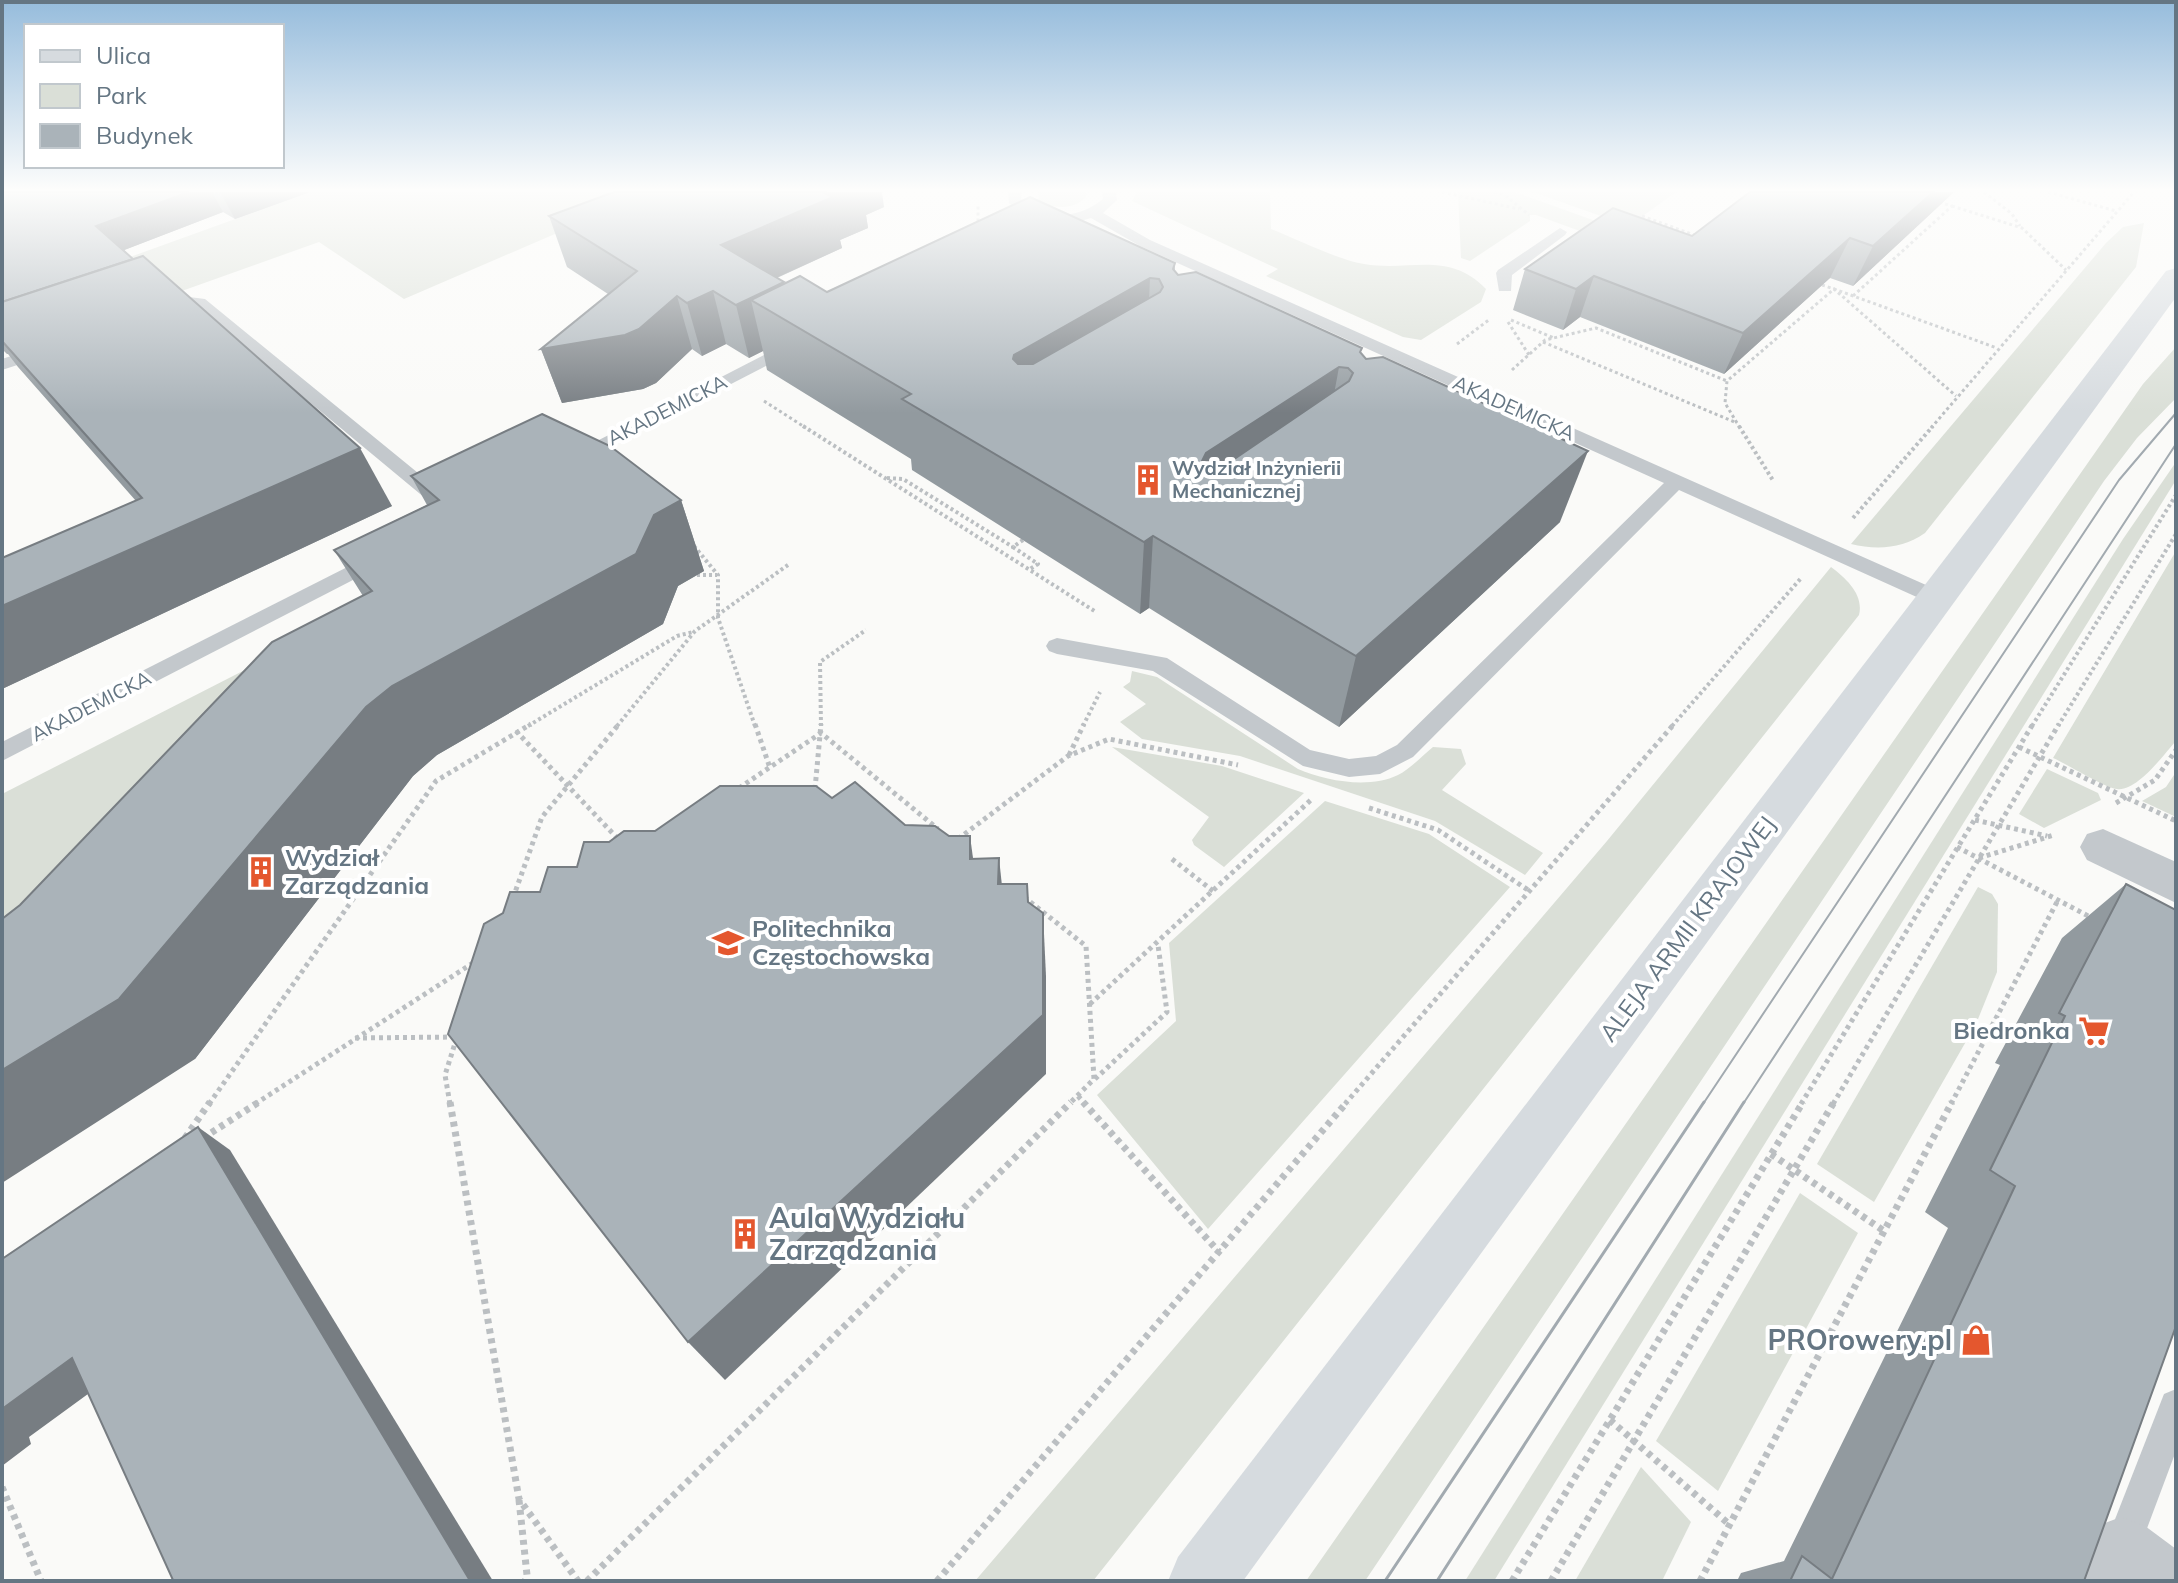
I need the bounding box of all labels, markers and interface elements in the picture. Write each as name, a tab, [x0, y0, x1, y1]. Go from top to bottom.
legend	[24, 24, 284, 168]
text: Ulica	[96, 40, 151, 70]
text: Park	[96, 80, 147, 110]
text: Budynek	[96, 120, 193, 150]
street label: AKADEMICKA	[603, 369, 731, 450]
street label: AKADEMICKA	[1449, 369, 1579, 446]
place label: Wydział Inżynierii Mechanicznej	[1172, 455, 1341, 503]
building icon: Wydział Inżynierii Mechanicznej	[1131, 463, 1165, 497]
street label: AKADEMICKA	[27, 665, 155, 746]
street label: ALEJA ARMII KRAJOWEJ	[1593, 810, 1782, 1047]
place label: Wydział Zarządzania	[285, 842, 429, 900]
building icon: Wydział Zarządzania	[244, 855, 278, 889]
place label: Politechnika Częstochowska	[752, 913, 930, 971]
school or university icon: Politechnika Częstochowska	[711, 926, 745, 960]
supermarket icon: Biedronka	[2077, 1014, 2111, 1048]
place label: Biedronka	[1953, 1015, 2070, 1045]
place label: Aula Wydziału Zarządzania	[769, 1200, 965, 1267]
building icon: Aula Wydziału Zarządzania	[728, 1217, 762, 1251]
place label: PROrowery.pl	[1768, 1322, 1952, 1357]
shop icon: PROrowery.pl	[1959, 1323, 1993, 1357]

